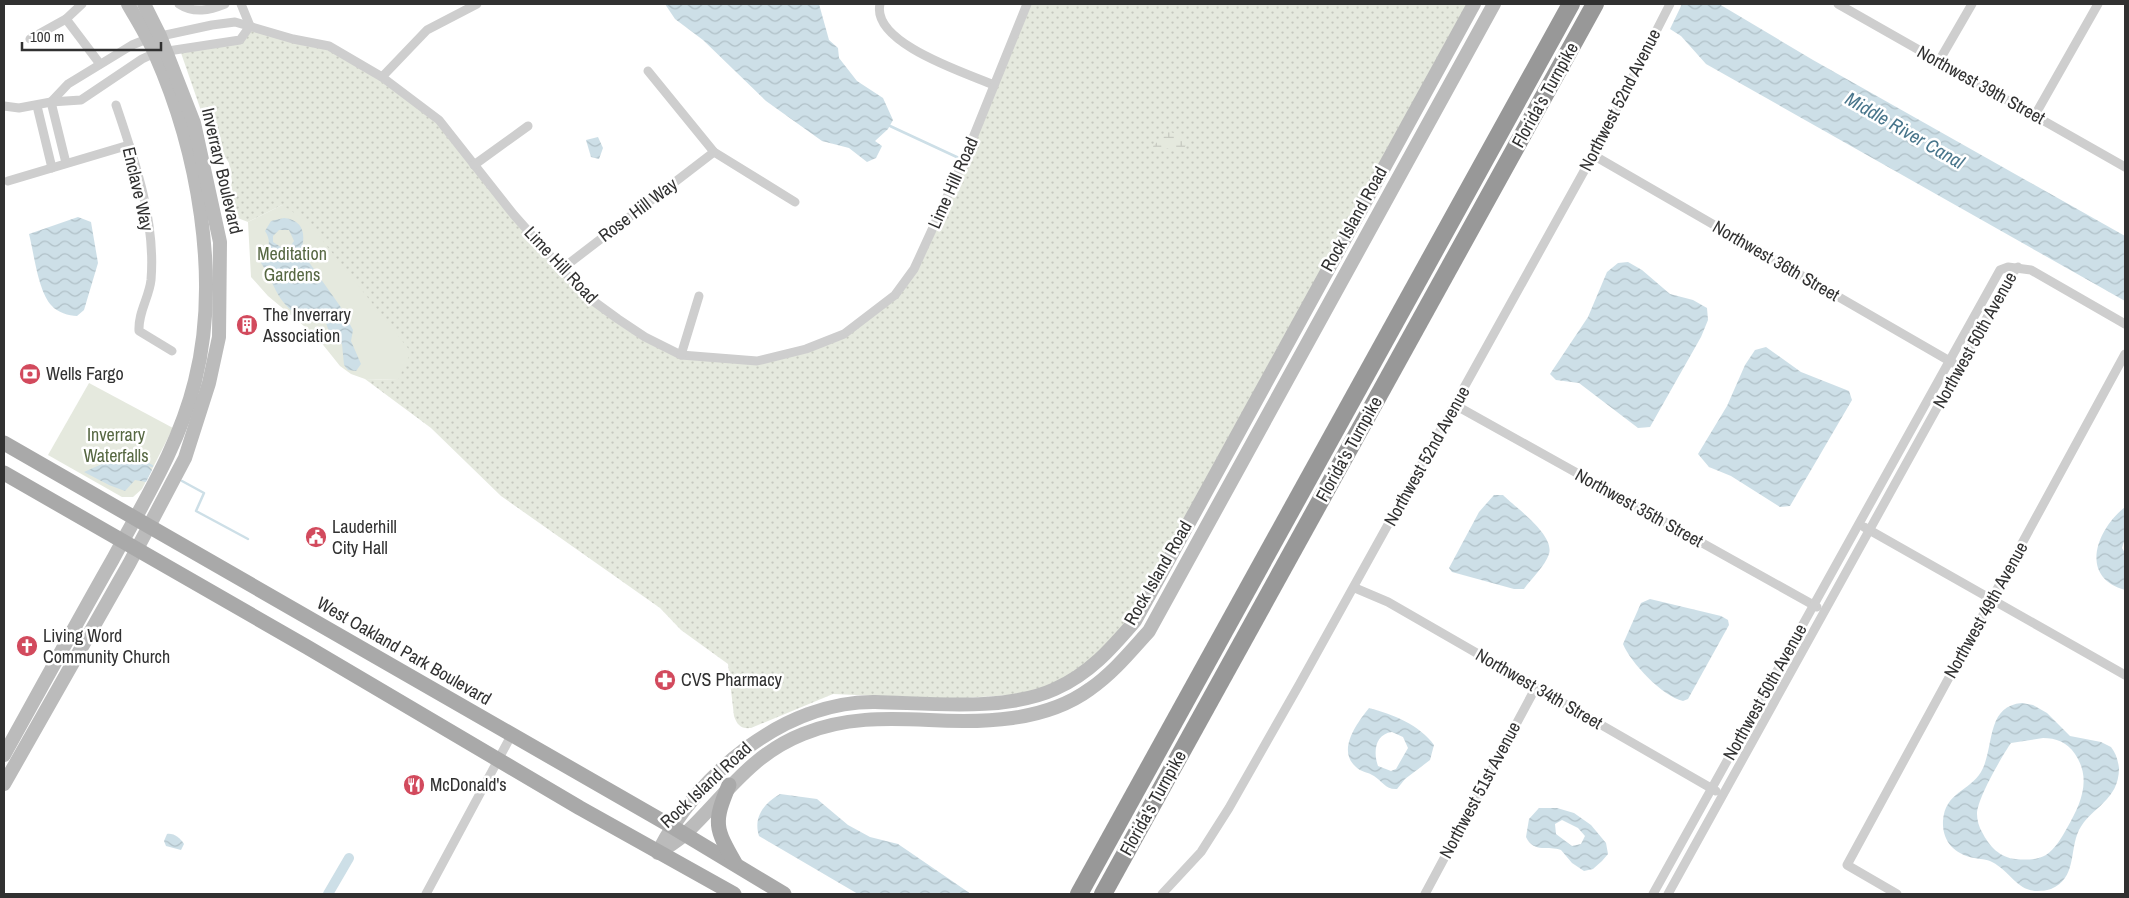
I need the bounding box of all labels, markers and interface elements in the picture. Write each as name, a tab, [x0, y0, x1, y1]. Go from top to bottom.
scale bar	[22, 20, 161, 52]
street label: Northwest 52nd Avenue	[1573, 24, 1666, 175]
text: 100 m	[30, 26, 64, 47]
street label: Florida's Turnpike	[1505, 38, 1584, 152]
street label: Northwest 39th Street	[1913, 39, 2050, 130]
water label: Middle River Canal	[1841, 85, 1970, 175]
street label: Inverrary Boulevard	[196, 105, 249, 236]
street label: Lime Hill Road	[921, 133, 984, 232]
street label: Enclave Way	[117, 144, 160, 234]
street label: Rock Island Road	[1314, 162, 1393, 276]
street label: Rose Hill Way	[593, 171, 683, 248]
street label: Northwest 36th Street	[1708, 214, 1844, 307]
street label: Lime Hill Road	[519, 220, 604, 309]
park label: Meditation Gardens	[257, 241, 327, 287]
street label: Northwest 50th Avenue	[1927, 267, 2022, 412]
place label: The Inverrary Association	[262, 302, 351, 348]
building icon: The Inverrary Association	[235, 313, 259, 337]
place label: Wells Fargo	[46, 361, 124, 386]
bank icon: Wells Fargo	[18, 362, 42, 386]
street label: Northwest 52nd Avenue	[1378, 381, 1475, 530]
street label: Florida's Turnpike	[1309, 392, 1388, 506]
park label: Inverrary Waterfalls	[83, 422, 149, 468]
street label: Northwest 35th Street	[1571, 462, 1708, 553]
place label: Lauderhill City Hall	[332, 514, 397, 560]
street label: Rock Island Road	[1118, 516, 1198, 629]
public building icon: Lauderhill City Hall	[304, 525, 328, 549]
street label: Northwest 49th Avenue	[1938, 537, 2033, 682]
street label: West Oakland Park Boulevard	[312, 590, 496, 711]
street label: Northwest 50th Avenue	[1717, 619, 1812, 764]
place label: Living Word Community Church	[43, 623, 170, 669]
church icon: Living Word Community Church	[15, 634, 39, 658]
street label: Northwest 34th Street	[1471, 642, 1607, 735]
place label: CVS Pharmacy	[681, 667, 783, 692]
pharmacy icon: CVS Pharmacy	[653, 668, 677, 692]
street label: Northwest 51st Avenue	[1433, 717, 1526, 863]
street label: Rock Island Road	[655, 736, 757, 834]
street label: Florida's Turnpike	[1113, 746, 1192, 860]
place label: McDonald's	[430, 772, 507, 797]
restaurant icon: McDonald's	[402, 773, 426, 797]

